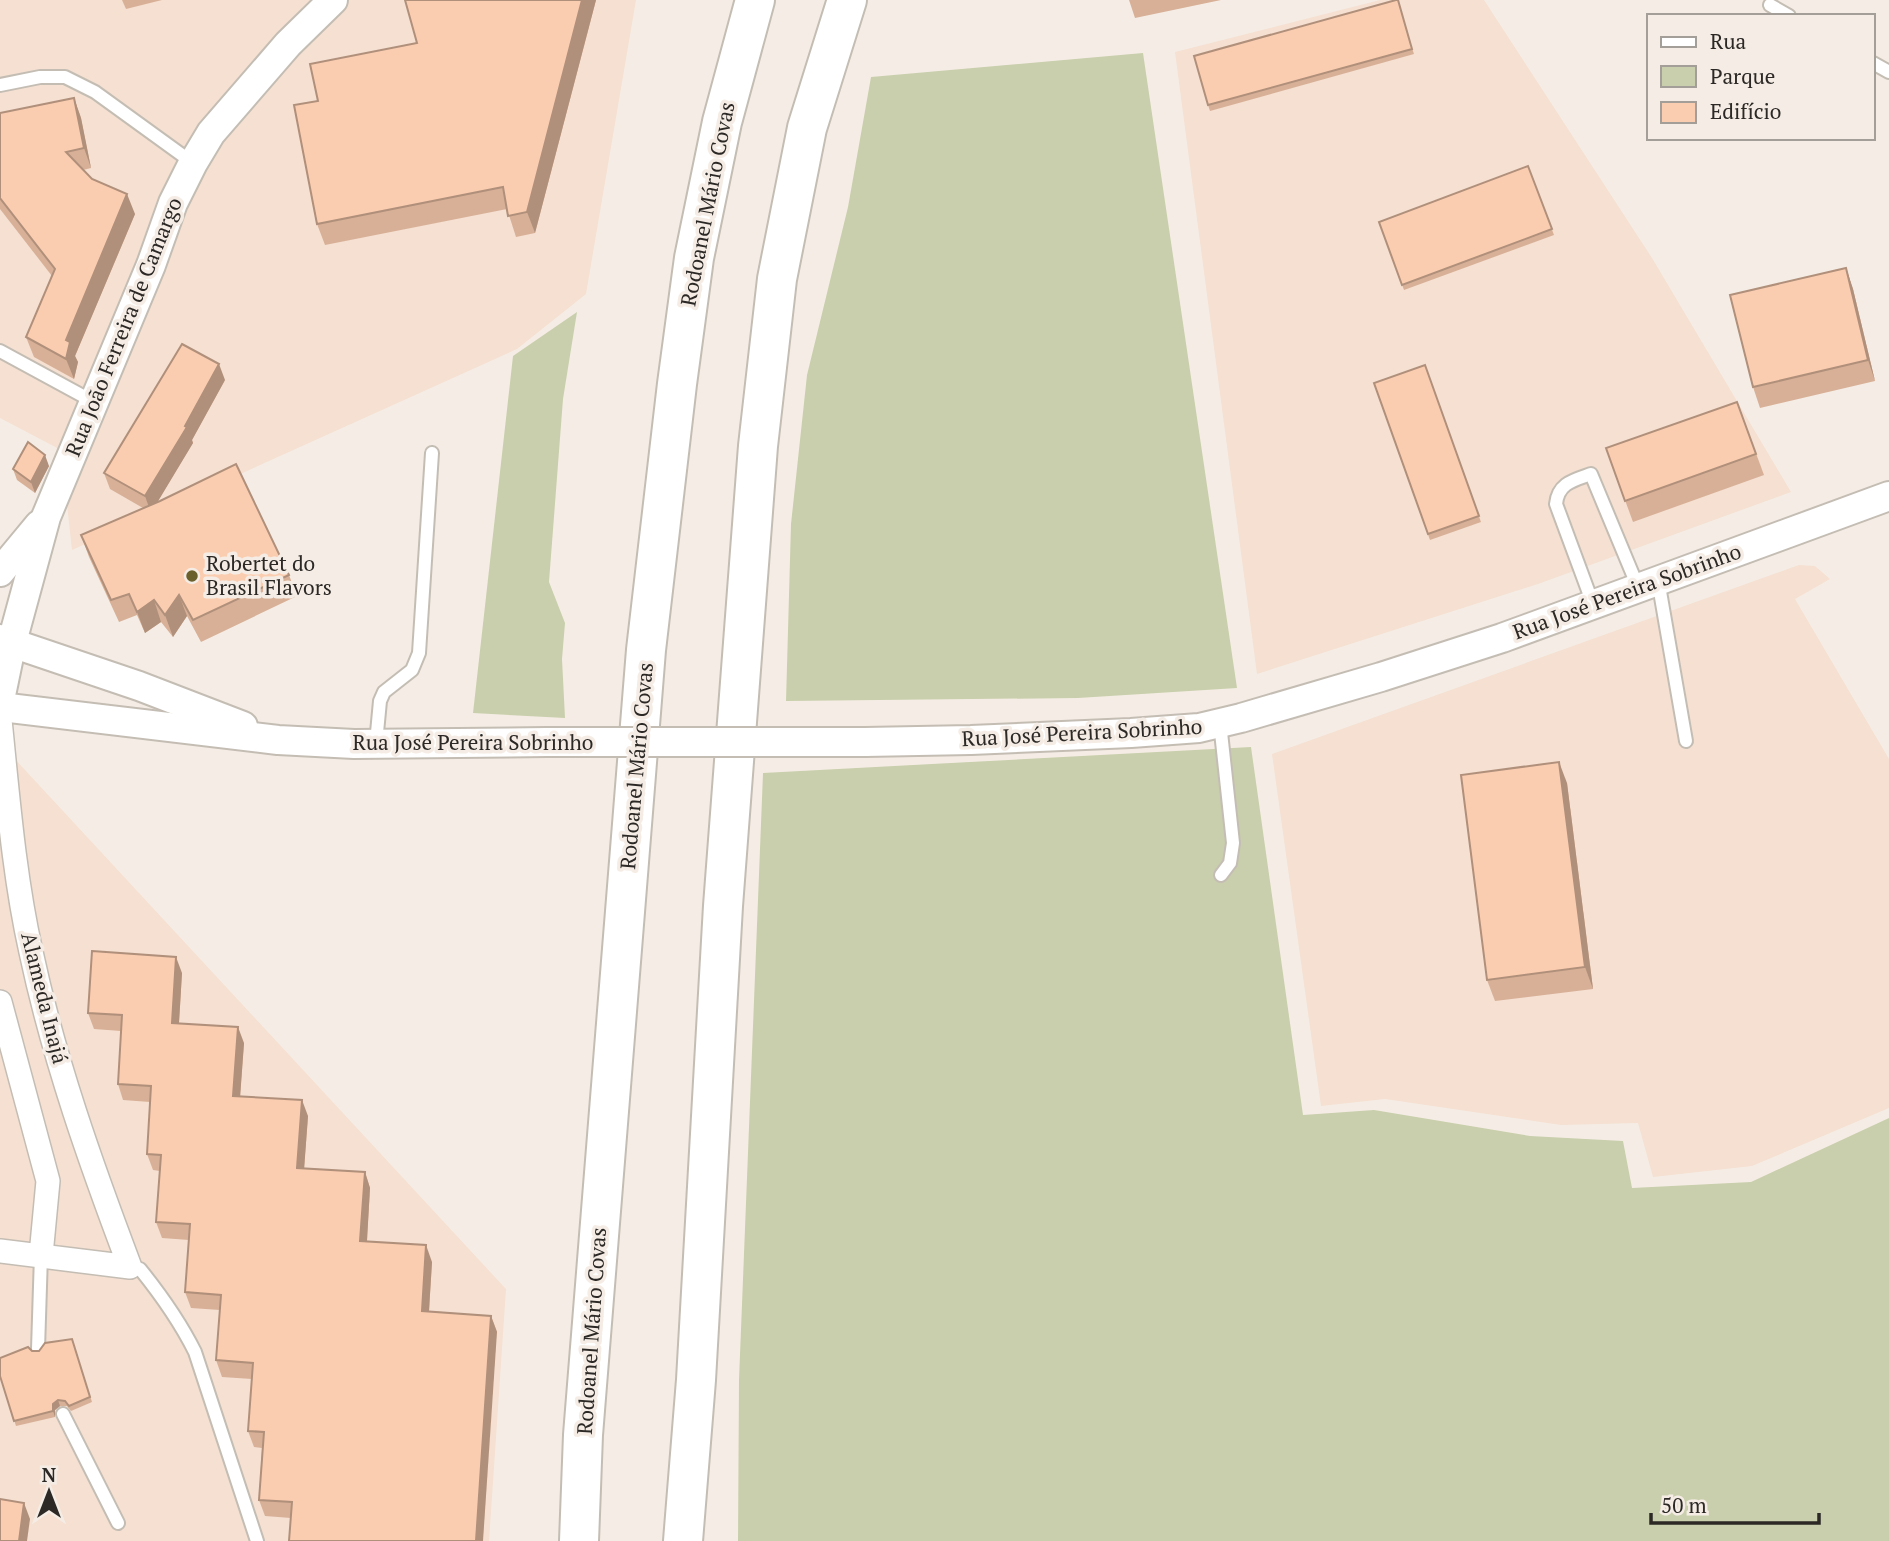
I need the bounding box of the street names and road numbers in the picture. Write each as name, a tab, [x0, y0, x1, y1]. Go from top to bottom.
street label: Rodoanel Mário Covas	[673, 99, 741, 308]
street label: Rua João Ferreira de Camargo	[58, 193, 188, 460]
street label: Rua José Pereira Sobrinho	[1509, 537, 1745, 645]
street label: Rodoanel Mário Covas	[613, 661, 659, 870]
street label: Rua José Pereira Sobrinho	[961, 712, 1203, 752]
street label: Rua José Pereira Sobrinho	[353, 728, 593, 756]
street label: Alameda Inajá	[15, 929, 75, 1067]
street label: Rodoanel Mário Covas	[570, 1226, 612, 1435]

